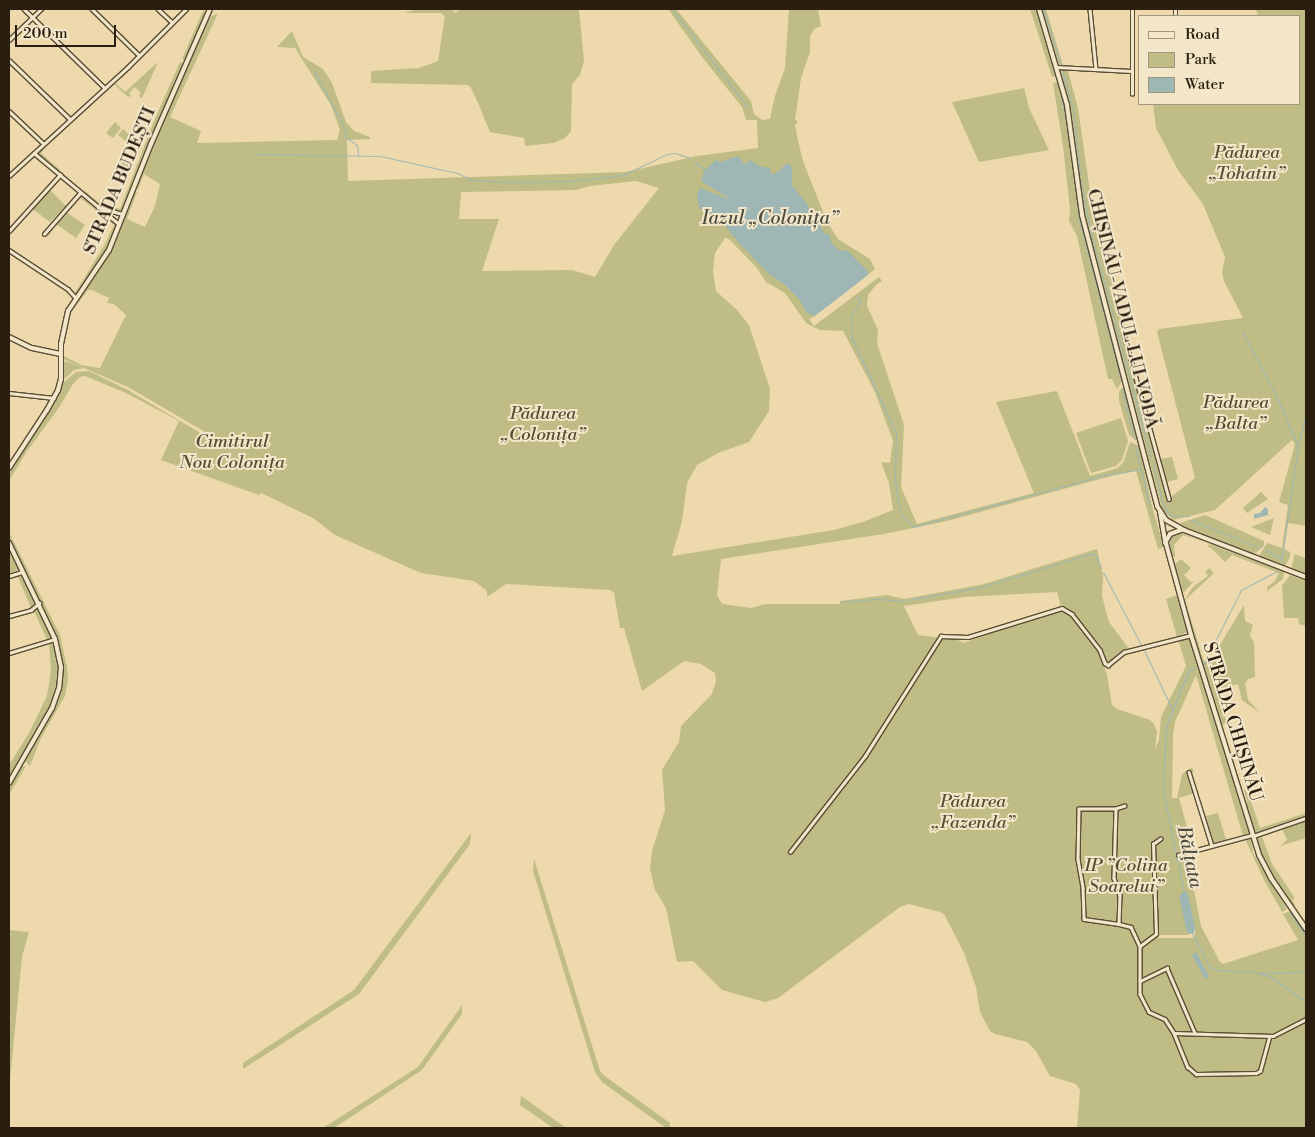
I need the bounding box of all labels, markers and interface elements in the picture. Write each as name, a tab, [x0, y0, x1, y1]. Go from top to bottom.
scale bar	[18, 15, 119, 47]
legend	[1138, 15, 1300, 105]
text: 200 m	[23, 24, 68, 43]
text: Road	[1185, 25, 1220, 44]
text: Park	[1185, 50, 1216, 69]
text: Water	[1185, 75, 1224, 94]
street label: STRADA BUDEȘTI	[79, 104, 161, 258]
park label: Pădurea „Tohatin”	[1209, 143, 1285, 186]
street label: CHIȘINĂU-VADUL LUI VODĂ	[1082, 187, 1162, 431]
water label: Iazul „Colonița”	[701, 208, 839, 230]
park label: Pădurea „Balta”	[1203, 393, 1269, 436]
park label: Pădurea „Colonița”	[500, 404, 586, 446]
park label: Cimitirul Nou Colonița	[179, 432, 285, 474]
street label: STRADA CHIȘINĂU	[1197, 640, 1267, 804]
park label: Pădurea „Fazenda”	[931, 792, 1015, 834]
water label: Bălţata	[1171, 824, 1207, 890]
park label: IP ”Colina Soarelui”	[1084, 856, 1168, 899]

